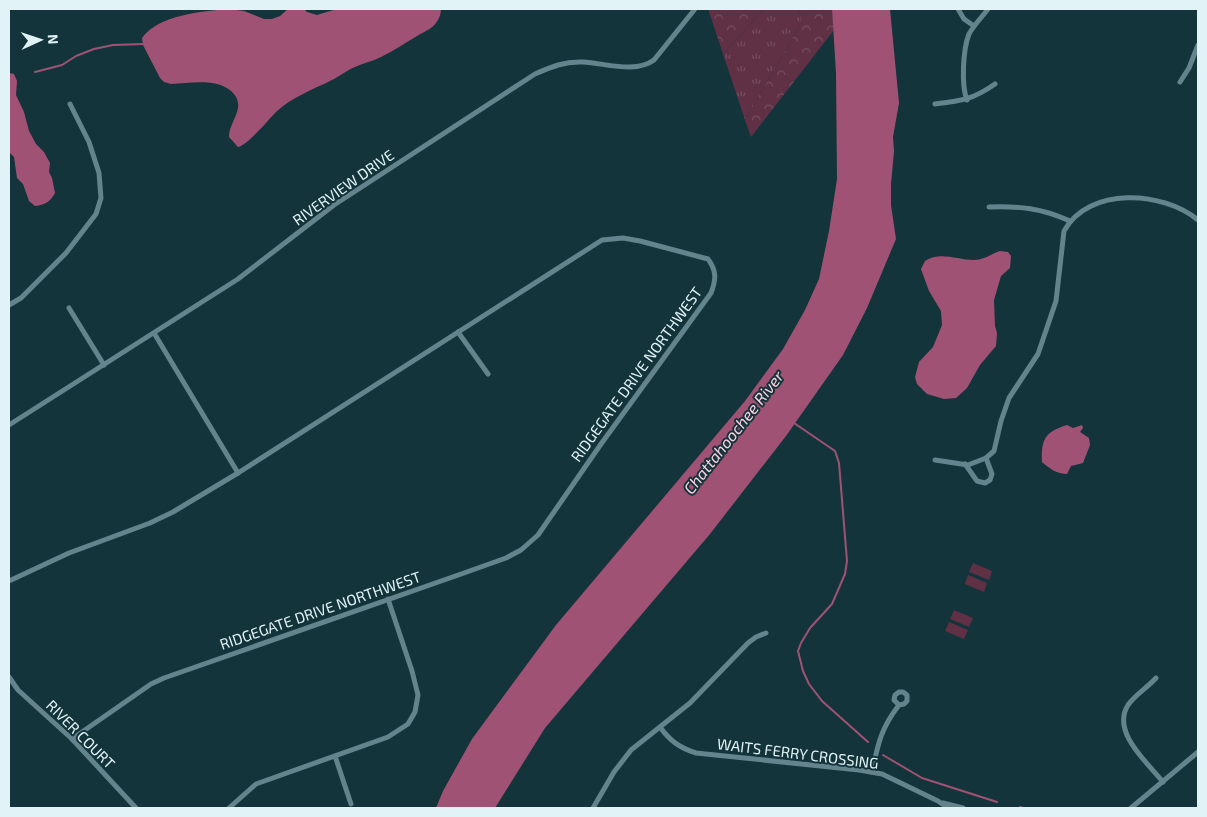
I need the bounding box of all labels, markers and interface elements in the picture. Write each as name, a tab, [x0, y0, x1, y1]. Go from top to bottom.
north arrow	[15, 15, 65, 65]
text: N	[45, 34, 62, 45]
street label: RIVERVIEW DRIVE	[289, 145, 397, 229]
street label: RIDGEGATE DRIVE NORTHWEST	[567, 283, 706, 465]
water label: Chattahoochee River	[679, 366, 787, 497]
street label: RIDGEGATE DRIVE NORTHWEST	[217, 567, 423, 653]
street label: RIVER COURT	[43, 696, 119, 772]
street label: WAITS FERRY CROSSING	[716, 734, 880, 772]

